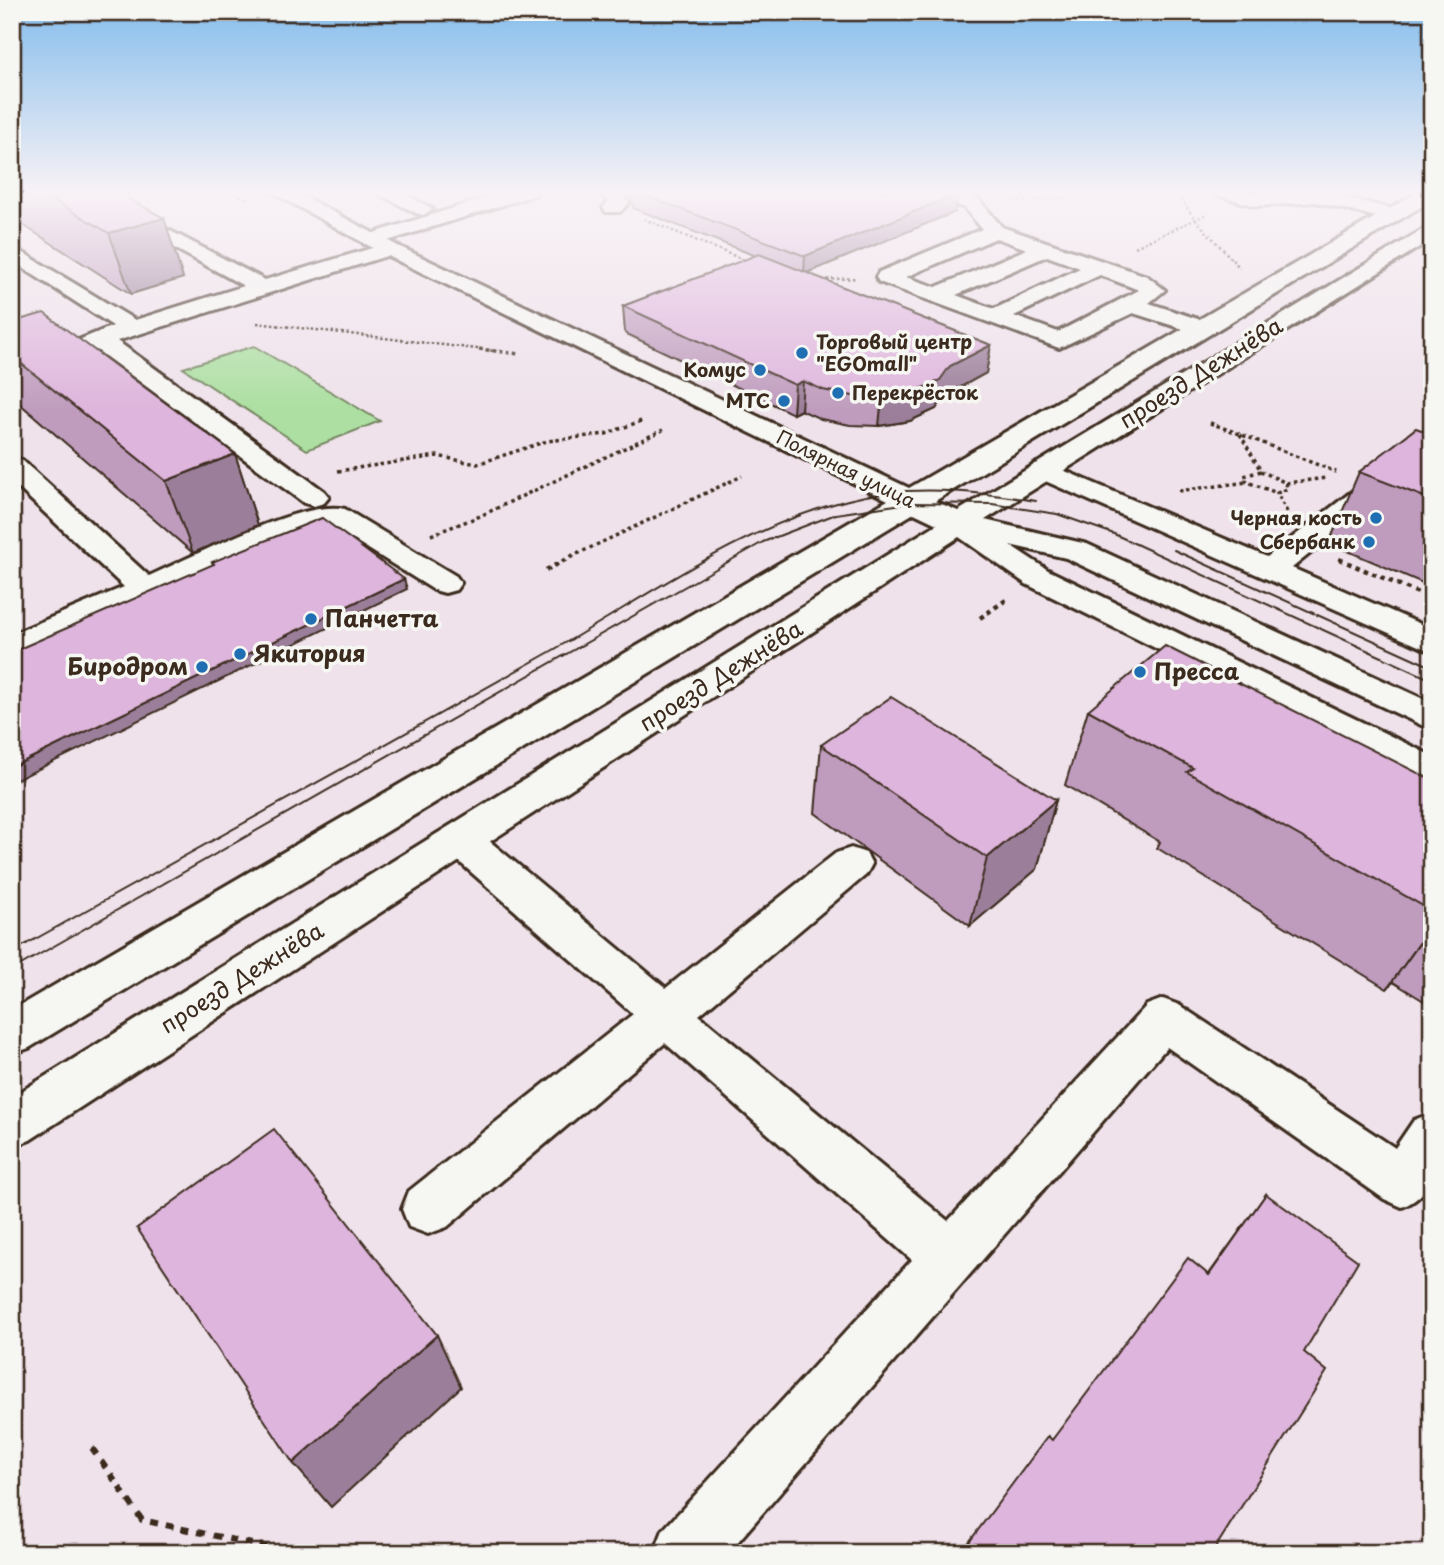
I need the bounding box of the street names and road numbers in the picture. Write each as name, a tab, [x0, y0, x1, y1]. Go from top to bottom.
street label: проезд Дежнёва	[1112, 307, 1289, 436]
street label: Полярная улица	[772, 422, 921, 514]
street label: проезд Дежнёва	[632, 610, 809, 739]
street label: проезд Дежнёва	[153, 912, 330, 1041]

